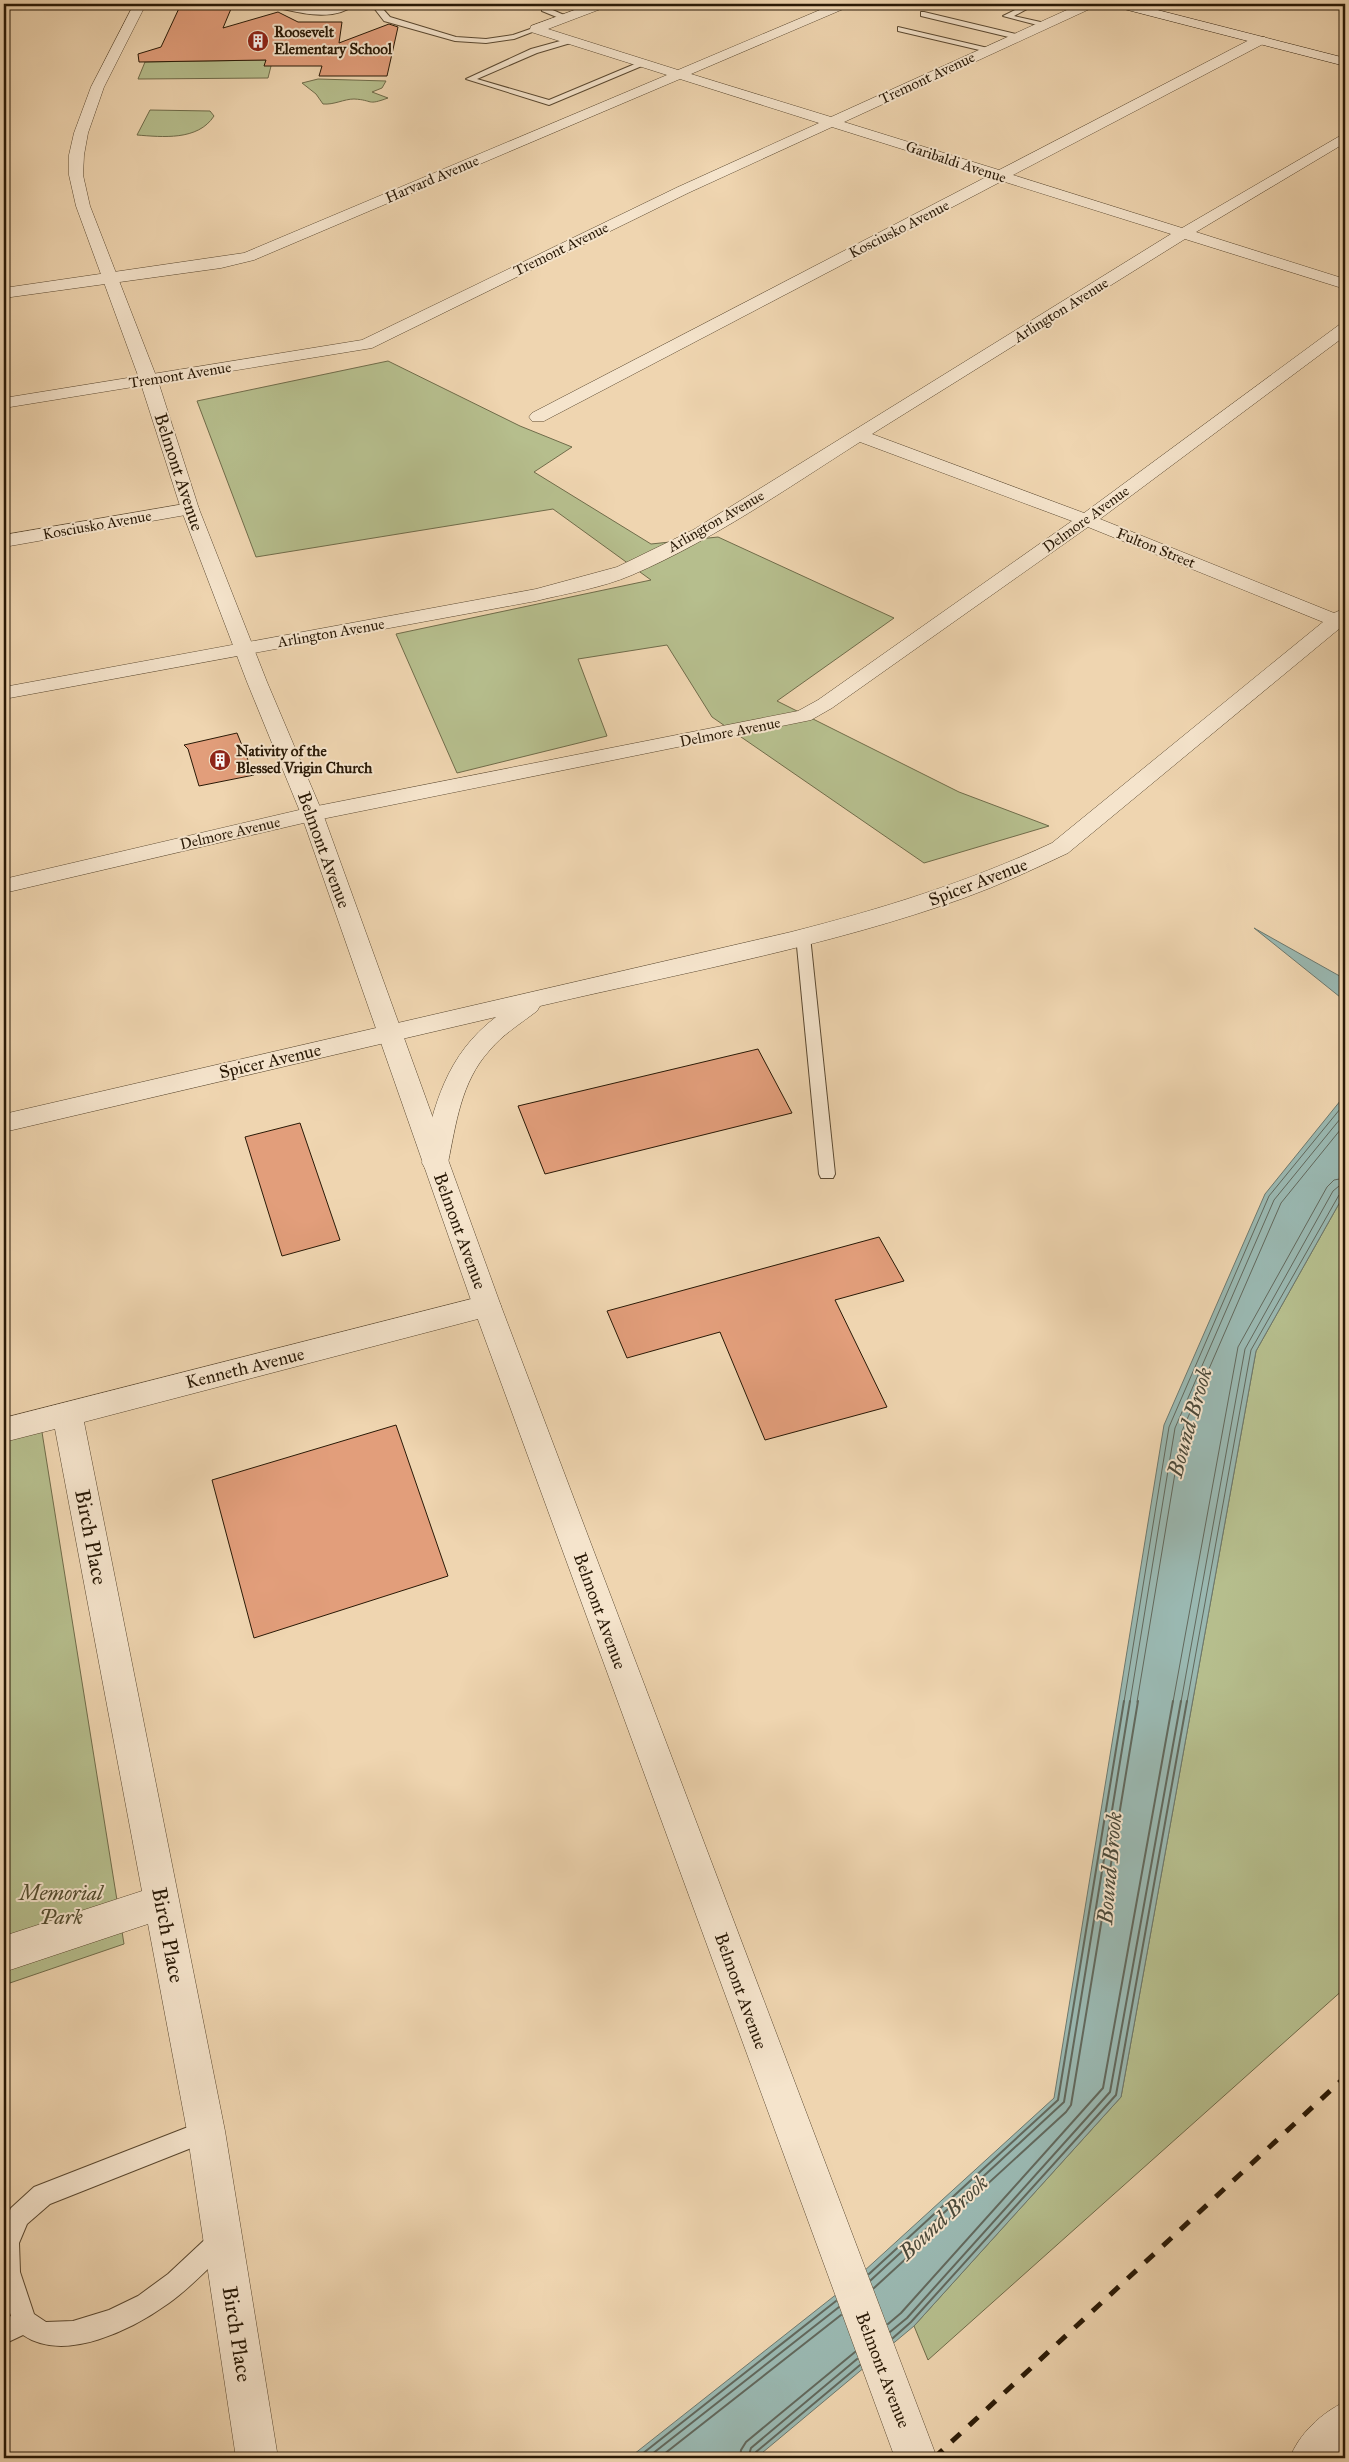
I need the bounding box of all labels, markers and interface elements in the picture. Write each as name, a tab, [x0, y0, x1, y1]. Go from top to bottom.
place label: Roosevelt Elementary School	[274, 23, 393, 59]
building icon: Roosevelt Elementary School	[246, 29, 270, 53]
street label: Tremont Avenue	[876, 48, 978, 108]
street label: Garibaldi Avenue	[904, 137, 1008, 187]
street label: Harvard Avenue	[382, 151, 482, 207]
street label: Kosciusko Avenue	[846, 196, 952, 262]
street label: Tremont Avenue	[511, 218, 611, 280]
street label: Arlington Avenue	[1009, 274, 1112, 347]
street label: Tremont Avenue	[127, 358, 233, 392]
street label: Belmont Avenue	[150, 410, 208, 534]
street label: Delmore Avenue	[1039, 482, 1133, 556]
street label: Arlington Avenue	[664, 486, 767, 556]
street label: Kosciusko Avenue	[41, 507, 153, 543]
street label: Fulton Street	[1114, 524, 1199, 572]
street label: Arlington Avenue	[275, 615, 386, 651]
street label: Delmore Avenue	[678, 713, 782, 751]
place label: Nativity of the Blessed Vrigin Church	[236, 742, 373, 778]
building icon: Nativity of the Blessed Vrigin Church	[208, 748, 232, 772]
street label: Belmont Avenue	[293, 789, 355, 911]
street label: Delmore Avenue	[178, 813, 282, 853]
street label: Spicer Avenue	[926, 853, 1030, 911]
street label: Spicer Avenue	[217, 1039, 323, 1083]
street label: Belmont Avenue	[429, 1170, 491, 1292]
street label: Kenneth Avenue	[183, 1343, 307, 1393]
water label: Bound Brook	[1161, 1364, 1218, 1481]
street label: Birch Place	[69, 1487, 113, 1587]
street label: Belmont Avenue	[569, 1550, 631, 1672]
water label: Bound Brook	[1091, 1810, 1128, 1926]
park label: Memorial Park	[17, 1880, 105, 1930]
street label: Birch Place	[146, 1885, 190, 1985]
street label: Belmont Avenue	[710, 1930, 772, 2052]
water label: Bound Brook	[892, 2169, 994, 2266]
street label: Birch Place	[217, 2284, 257, 2384]
street label: Belmont Avenue	[851, 2309, 915, 2431]

